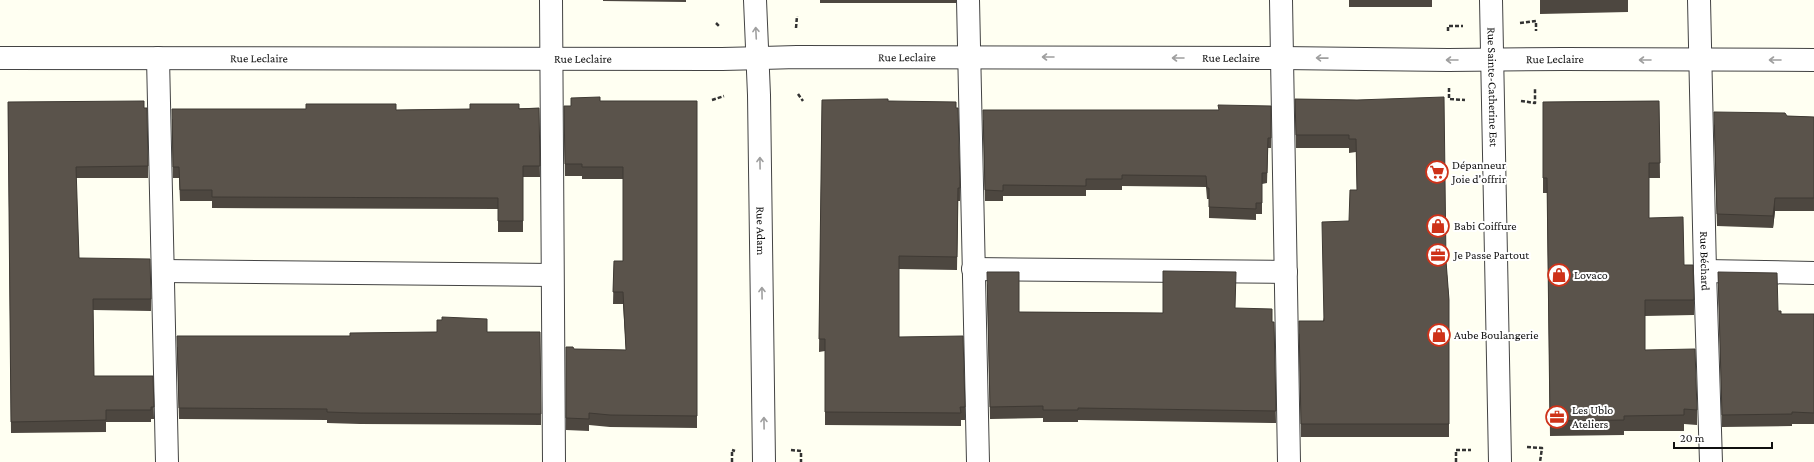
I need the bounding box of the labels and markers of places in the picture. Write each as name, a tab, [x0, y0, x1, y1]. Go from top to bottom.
place label: Dépanneur Joie d'offrir	[1451, 158, 1507, 186]
supermarket icon: Dépanneur Joie d'offrir	[1424, 159, 1450, 185]
shop icon: Babi Coiffure	[1425, 213, 1451, 239]
place label: Babi Coiffure	[1454, 219, 1517, 233]
office icon: Je Passe Partout	[1425, 242, 1451, 268]
place label: Je Passe Partout	[1453, 248, 1530, 262]
shop icon: Lovaco	[1546, 262, 1572, 288]
place label: Lovaco	[1574, 268, 1608, 282]
shop icon: Aube Boulangerie	[1426, 322, 1452, 348]
place label: Aube Boulangerie	[1454, 328, 1538, 342]
place label: Les Ublo Ateliers	[1572, 403, 1613, 431]
office icon: Les Ublo Ateliers	[1544, 404, 1570, 430]

